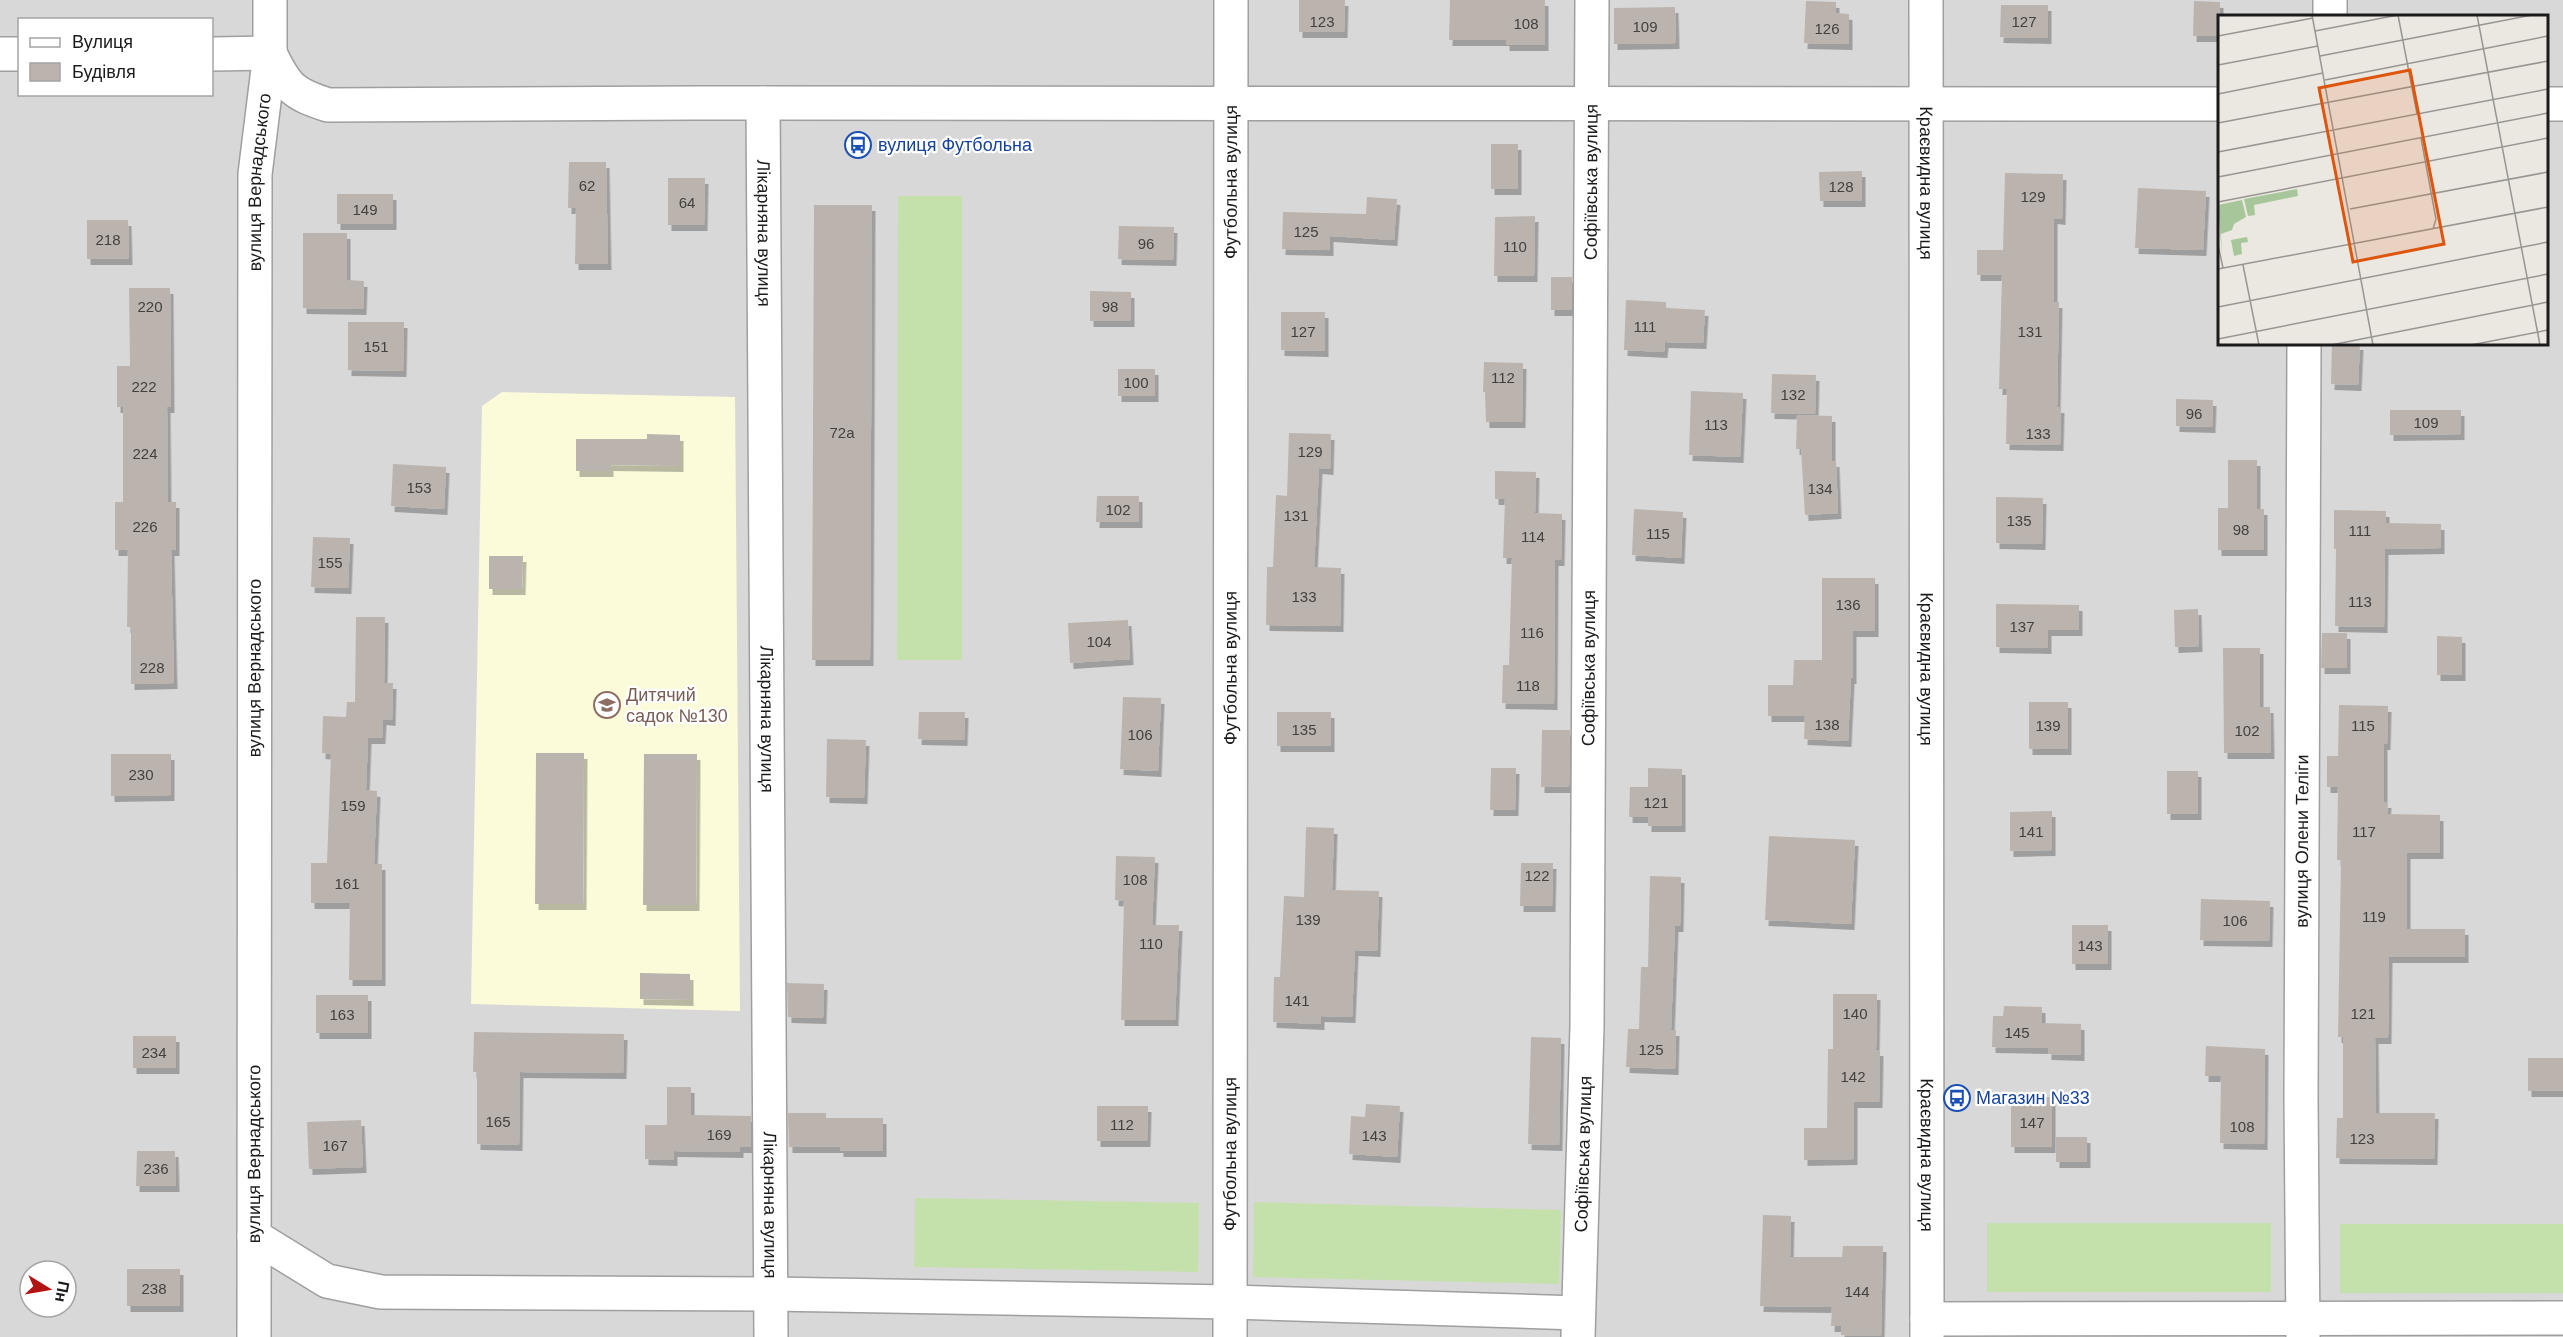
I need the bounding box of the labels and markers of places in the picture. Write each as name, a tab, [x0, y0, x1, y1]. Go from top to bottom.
bus stop icon: вулиця Футбольна	[843, 130, 873, 160]
place label: вулиця Футбольна	[878, 135, 1033, 155]
place label: Дитячий садок №130	[626, 685, 728, 726]
school or university icon: Дитячий садок №130	[592, 690, 622, 720]
bus stop icon: Магазин №33	[1942, 1083, 1972, 1113]
place label: Магазин №33	[1976, 1088, 2090, 1108]

